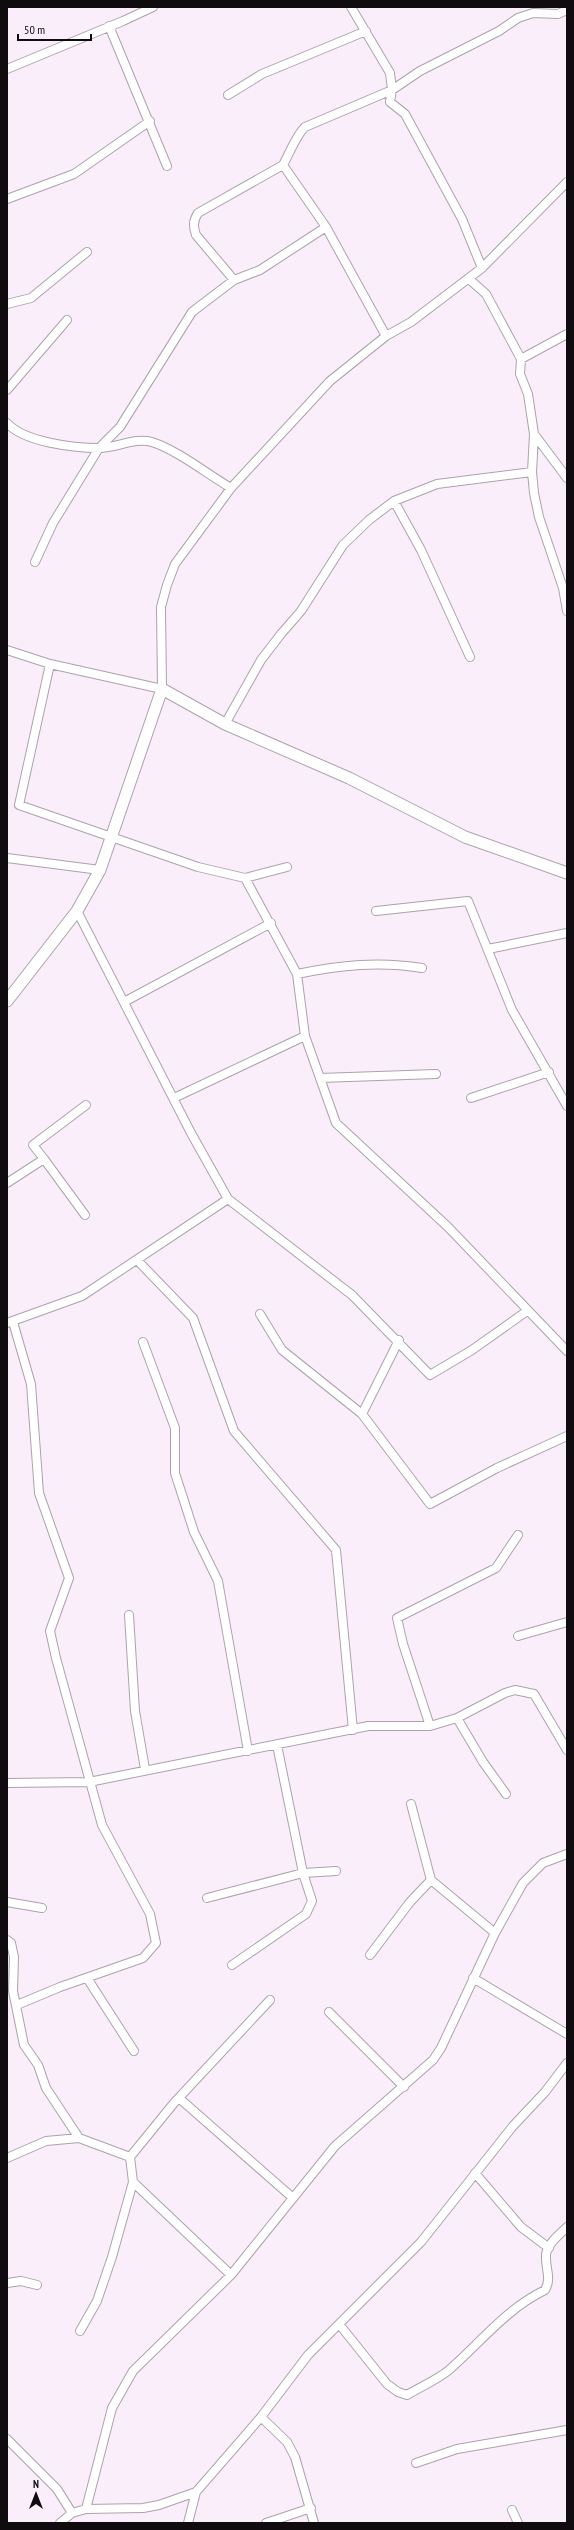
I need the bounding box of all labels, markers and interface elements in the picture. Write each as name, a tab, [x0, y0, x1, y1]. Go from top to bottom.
scale bar	[18, 16, 91, 42]
text: 50 m	[24, 22, 45, 37]
north arrow	[16, 2474, 56, 2514]
text: N	[33, 2477, 39, 2491]

